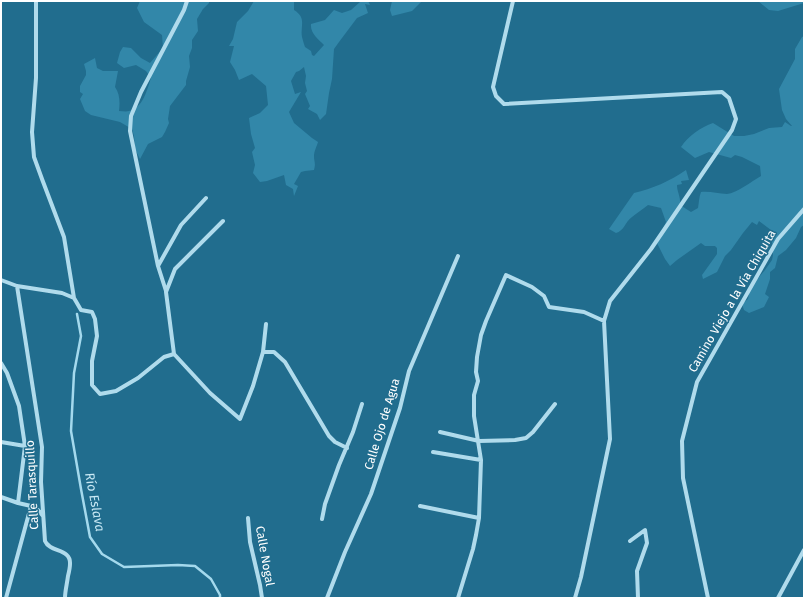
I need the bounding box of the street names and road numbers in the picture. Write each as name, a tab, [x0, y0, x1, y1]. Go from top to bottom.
street label: Camino Viejo a la Vía Chiquita	[685, 227, 779, 375]
street label: Calle Ojo de Agua	[361, 377, 403, 471]
street label: Calle Tarasquillo	[23, 440, 41, 530]
street label: Calle Nogal	[253, 525, 277, 588]

